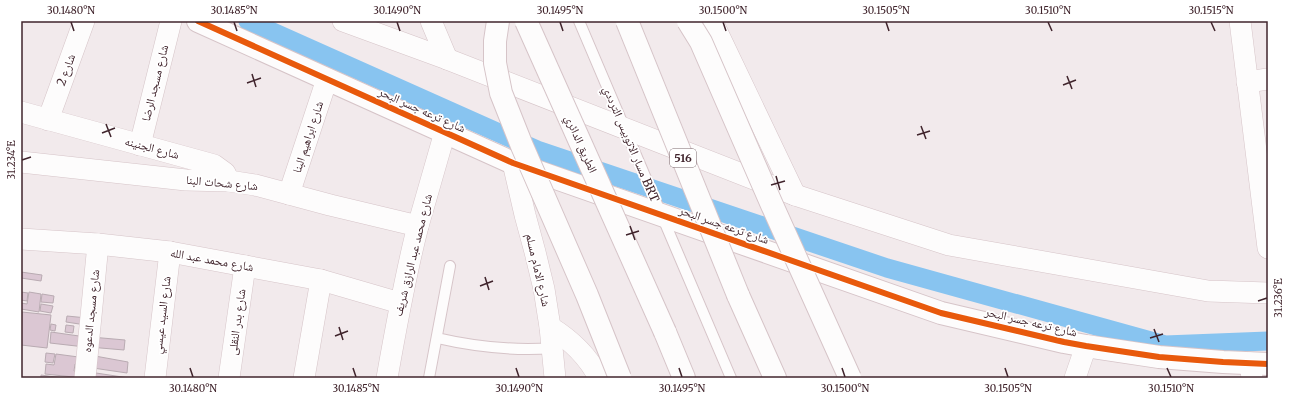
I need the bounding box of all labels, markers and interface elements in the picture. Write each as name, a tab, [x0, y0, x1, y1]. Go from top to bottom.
text: 30.1480°N	[47, 4, 95, 17]
text: 30.1485°N	[210, 4, 258, 17]
text: 30.1490°N	[373, 4, 421, 17]
text: 30.1495°N	[537, 4, 584, 17]
text: 30.1500°N	[699, 4, 748, 17]
text: 30.1505°N	[862, 4, 910, 17]
text: 30.1510°N	[1025, 4, 1071, 17]
text: 30.1515°N	[1188, 4, 1234, 17]
street label: شارع مسجد الرضا	[138, 43, 172, 123]
street label: شارع 2	[53, 52, 79, 88]
street label: شارع ترعه جسر البحر	[375, 83, 468, 136]
street label: مسار الاتوبيس الترددي BRT	[597, 84, 663, 206]
street label: شارع ابراهيم البنا	[289, 99, 327, 175]
street label: الطريق الدائري	[559, 112, 601, 177]
street label: شارع الجنينه	[123, 133, 181, 163]
text: 31.234°E	[5, 140, 18, 180]
road number: 516	[670, 149, 696, 167]
street label: شارع شحات البنا	[185, 172, 259, 194]
street label: شارع محمد عبد الرازق شريف	[390, 192, 436, 318]
street label: شارع ترعه جسر البحر	[676, 202, 771, 248]
street label: شارع الامام مسلم	[522, 232, 554, 308]
street label: شارع محمد عبد الله	[169, 245, 255, 275]
street label: شارع مسجد الدعوه	[79, 269, 103, 353]
street label: شارع السيد عيسي	[149, 275, 177, 355]
text: 31.236°E	[1272, 278, 1285, 318]
street label: شارع بدر النقلى	[224, 288, 250, 356]
street label: شارع ترعه جسر البحر	[982, 303, 1079, 340]
text: 30.1480°N	[169, 382, 217, 395]
text: 30.1485°N	[332, 382, 380, 395]
text: 30.1490°N	[495, 382, 543, 395]
text: 30.1495°N	[659, 382, 706, 395]
text: 30.1500°N	[821, 382, 870, 395]
text: 30.1505°N	[984, 382, 1032, 395]
text: 30.1510°N	[1148, 382, 1194, 395]

